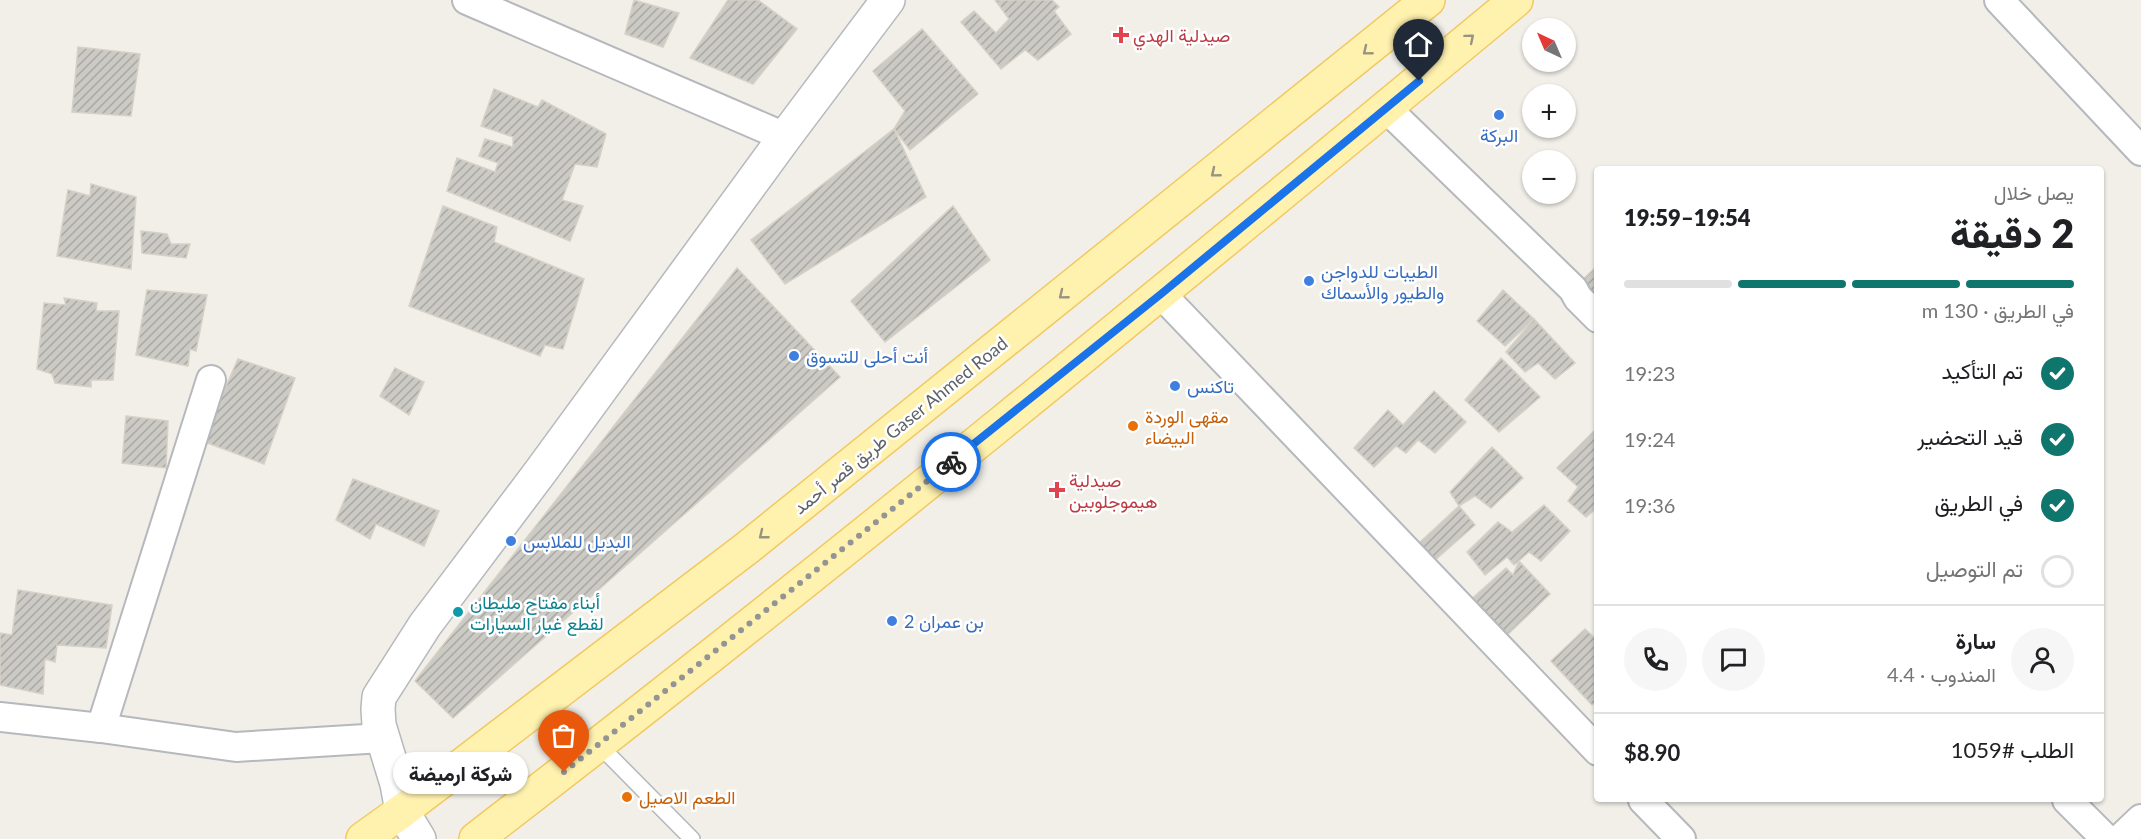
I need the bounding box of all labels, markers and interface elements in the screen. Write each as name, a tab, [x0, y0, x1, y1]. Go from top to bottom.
north arrow	[1522, 18, 1576, 72]
map controls	[1522, 18, 1576, 204]
pin	[1393, 19, 1444, 81]
place label: صيدلية الهدي	[1133, 24, 1230, 51]
marker: صيدلية الهدي	[1114, 28, 1128, 42]
icon: home	[1402, 28, 1435, 61]
one-way arrow	[1463, 34, 1474, 45]
one-way arrow	[1363, 43, 1374, 54]
button: +	[1522, 84, 1576, 138]
marker: البركة	[1492, 108, 1506, 122]
place label: البركة	[1480, 124, 1518, 147]
button: −	[1522, 150, 1576, 204]
one-way arrow	[1211, 165, 1222, 176]
text: يصل خلال	[1994, 180, 2074, 204]
text: 19:54–19:59	[1624, 204, 1751, 231]
text: 2 دقيقة	[1950, 210, 2074, 256]
place label: الطيبات للدواجن والطيور والأسماك	[1321, 260, 1444, 304]
marker: الطيبات للدواجن والطيور والأسماك	[1302, 274, 1316, 288]
one-way arrow	[1059, 287, 1070, 298]
text: في الطريق · 130 m	[1922, 298, 2074, 322]
street label: طريق قصر أحمد Gaser Ahmed Road	[788, 332, 1012, 519]
place label: أنت أحلى للتسوق	[806, 345, 928, 368]
marker: أنت أحلى للتسوق	[787, 349, 801, 363]
text: تم التأكيد	[1942, 357, 2023, 384]
icon: check	[2041, 357, 2074, 390]
text: 19:23	[1624, 361, 1675, 385]
place label: تاكنس	[1187, 375, 1234, 398]
marker: تاكنس	[1168, 379, 1182, 393]
place label: مقهى الوردة البيضاء	[1145, 405, 1229, 448]
marker: مقهى الوردة البيضاء	[1126, 419, 1140, 433]
text: قيد التحضير	[1917, 423, 2023, 450]
icon: check	[2041, 423, 2074, 456]
text: 19:24	[1624, 427, 1675, 451]
courier	[921, 432, 981, 492]
icon: bike	[935, 446, 968, 479]
place label: صيدلية هيموجلوبين	[1069, 469, 1158, 513]
marker: صيدلية هيموجلوبين	[1050, 483, 1064, 497]
text: في الطريق	[1934, 489, 2023, 516]
icon: check	[2041, 489, 2074, 522]
text: 19:36	[1624, 493, 1675, 517]
one-way arrow	[759, 528, 770, 539]
place label: البديل للملابس	[523, 530, 631, 553]
marker: البديل للملابس	[504, 534, 518, 548]
text: تم التوصيل	[1926, 555, 2023, 582]
place label: أبناء مفتاح مليطان لقطع غيار السيارات	[470, 591, 604, 636]
marker: أبناء مفتاح مليطان لقطع غيار السيارات	[451, 605, 465, 619]
place label: بن عمران 2	[904, 610, 984, 633]
marker: بن عمران 2	[885, 614, 899, 628]
text: سارة	[1955, 627, 1996, 654]
button: phone	[1624, 628, 1687, 691]
button: chat	[1702, 628, 1765, 691]
button: person	[2011, 628, 2074, 691]
text: المندوب · 4.4	[1887, 662, 1996, 686]
pin	[538, 710, 589, 772]
icon: bag	[547, 719, 580, 752]
text: الطلب #1059	[1951, 736, 2074, 763]
text: $8.90	[1624, 739, 1680, 766]
callout: شركة ارميضة	[393, 751, 528, 793]
text: شركة ارميضة	[409, 761, 512, 785]
place label: الطعم الاصيل	[639, 786, 736, 810]
marker: الطعم الاصيل	[620, 790, 634, 804]

